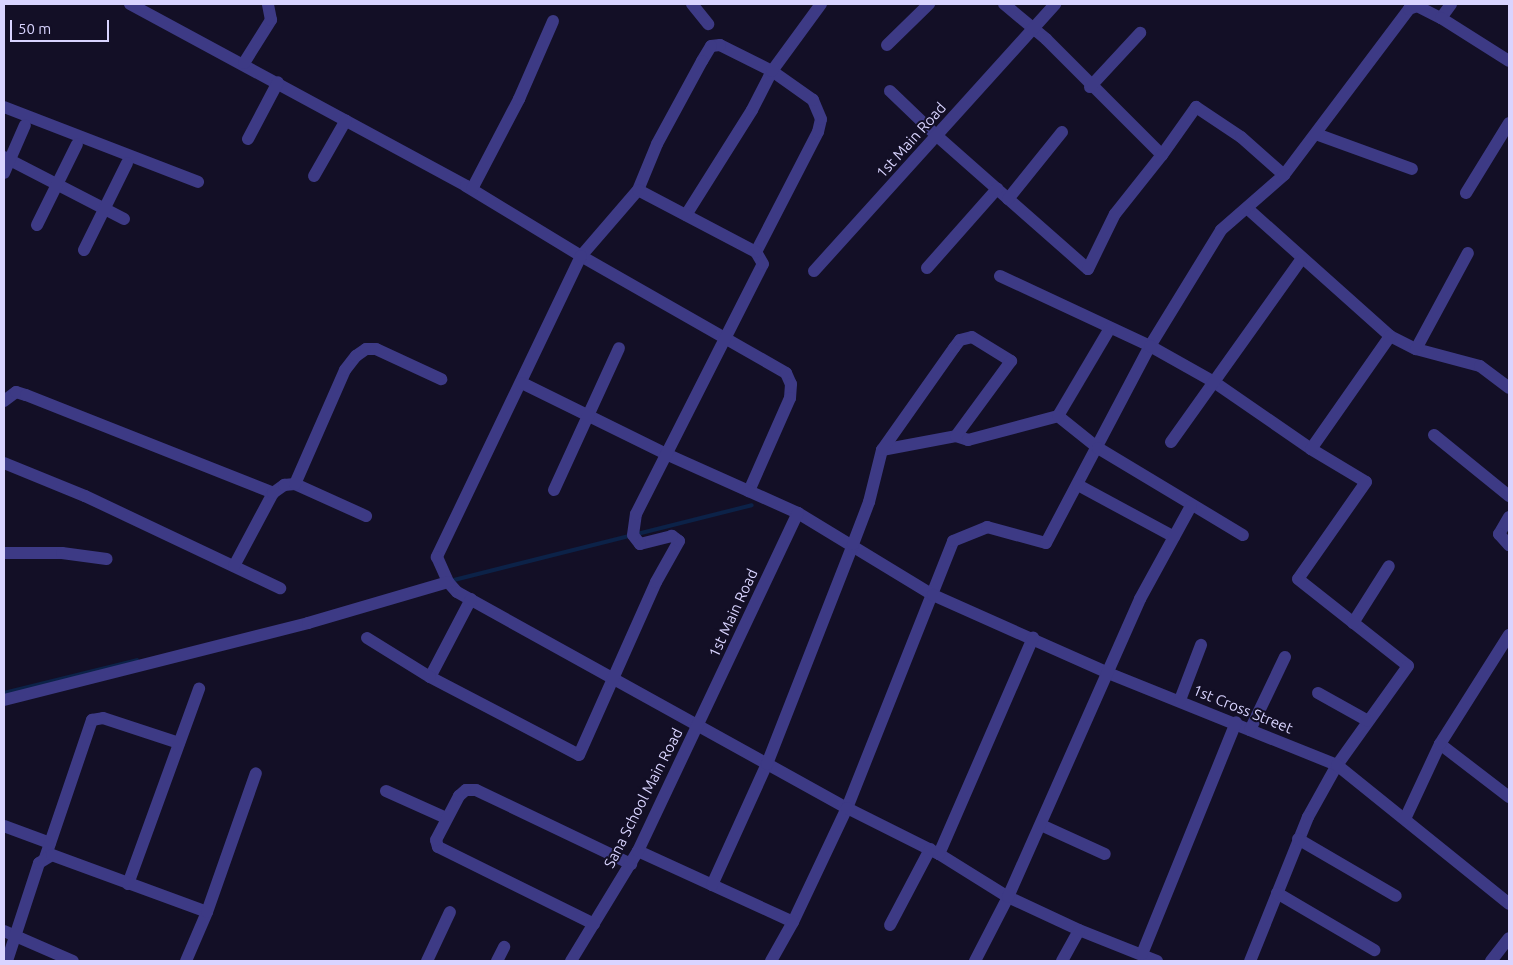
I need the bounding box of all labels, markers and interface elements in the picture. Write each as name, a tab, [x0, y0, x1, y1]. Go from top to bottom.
scale bar	[12, 10, 111, 42]
text: 50 m	[18, 20, 51, 37]
street label: 1st Main Road	[872, 99, 950, 181]
street label: 1st Main Road	[705, 566, 761, 660]
street label: 1st Cross Street	[1190, 681, 1296, 737]
street label: Sana School Main Road	[600, 725, 686, 871]

